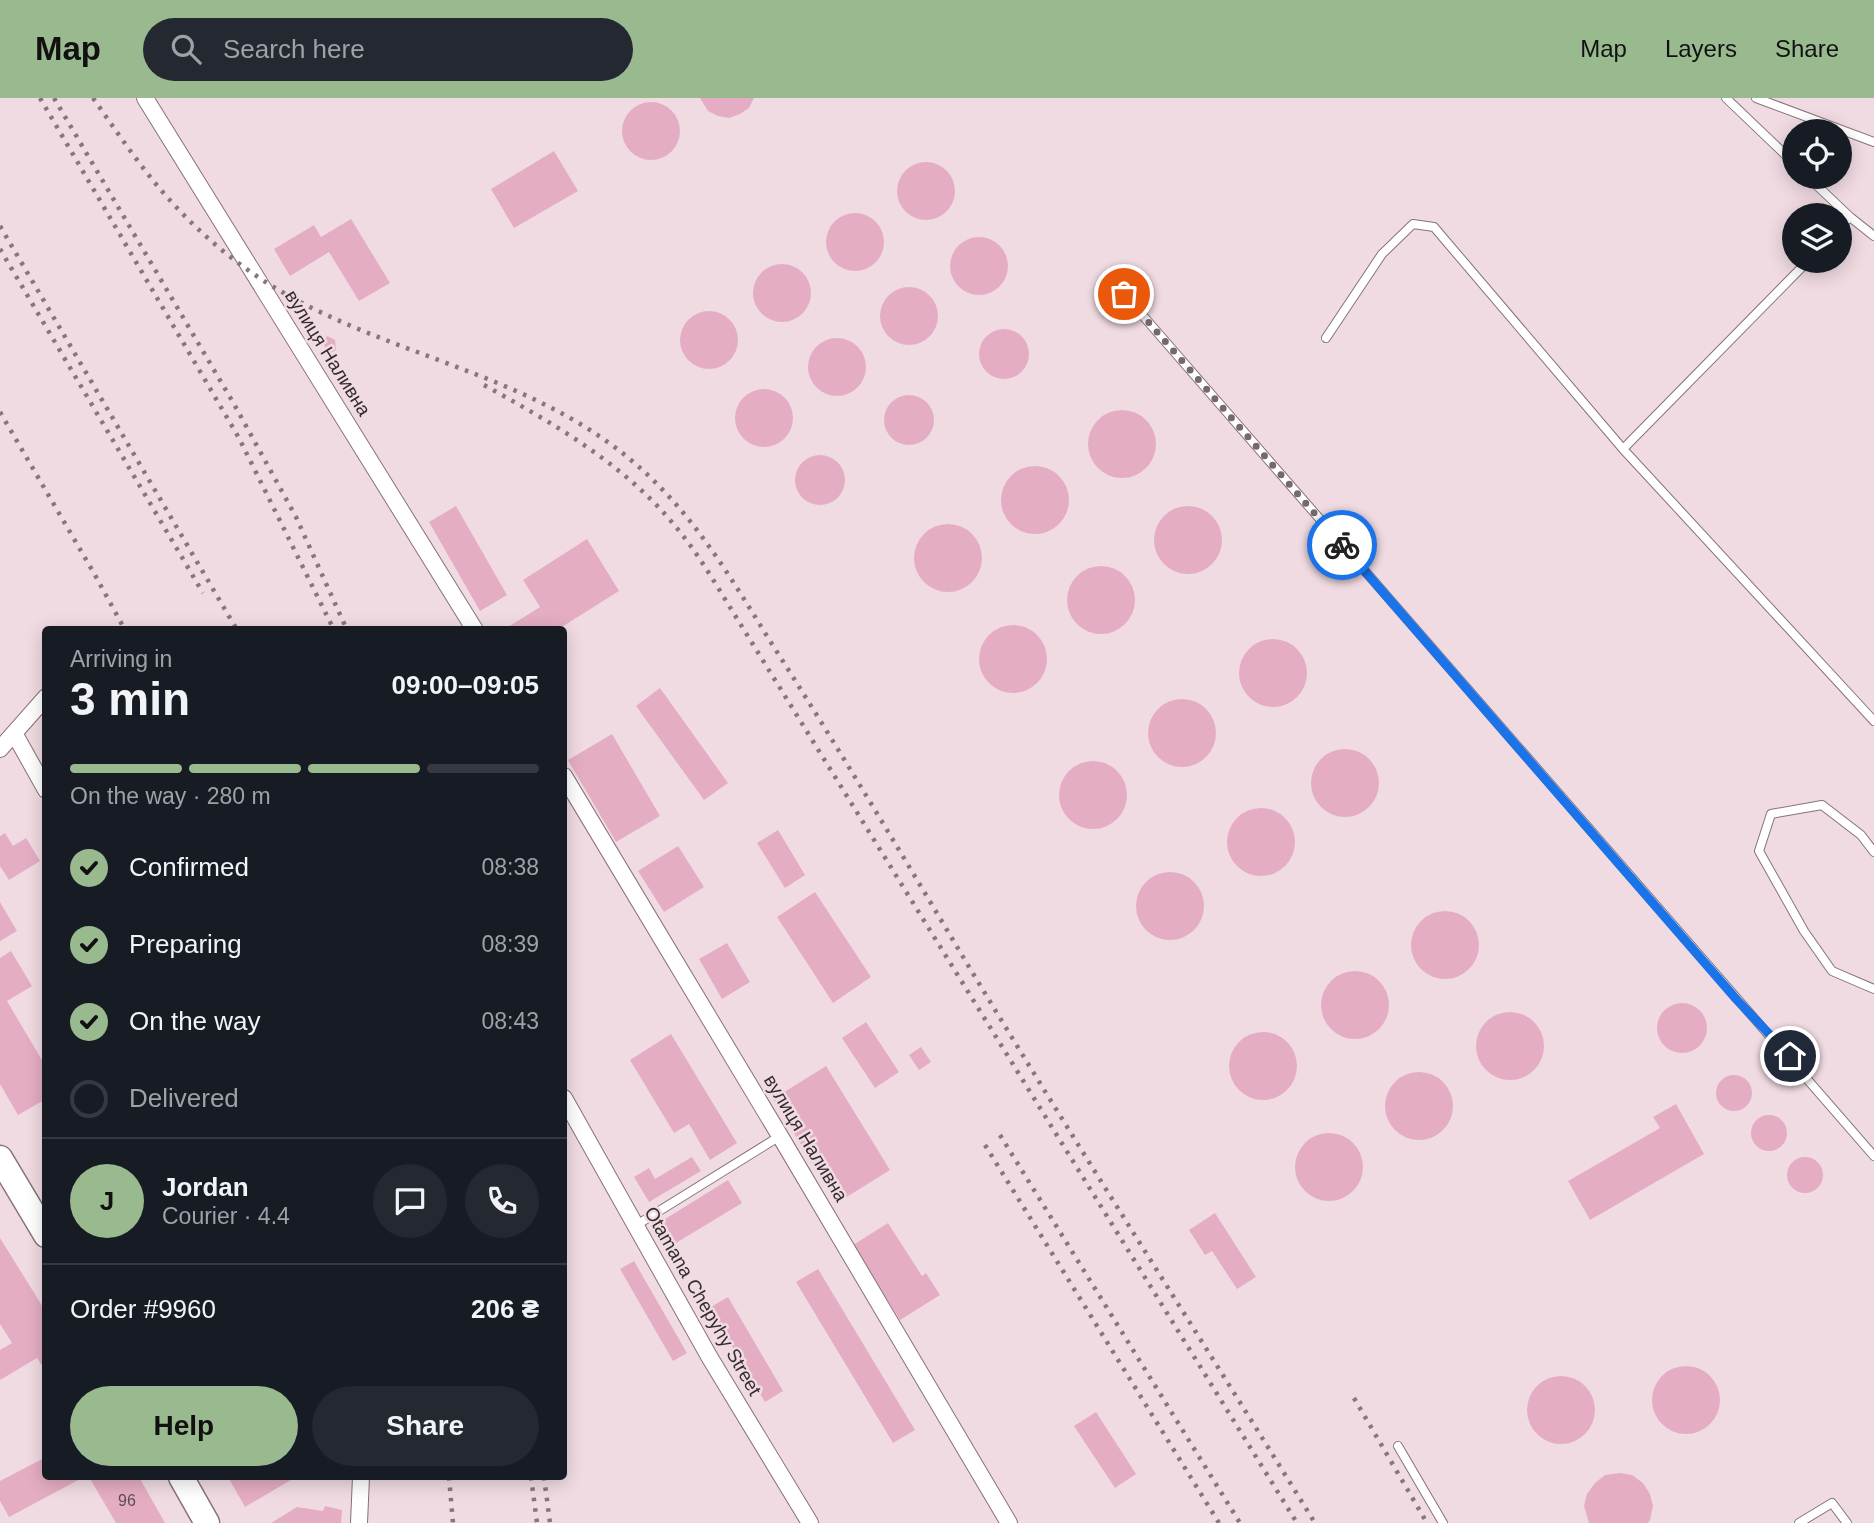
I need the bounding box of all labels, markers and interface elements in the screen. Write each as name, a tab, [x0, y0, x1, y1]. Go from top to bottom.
search box	[143, 18, 633, 81]
text: Map	[35, 30, 101, 67]
icon: search	[167, 30, 205, 68]
text: Search here	[223, 34, 365, 64]
text: Map	[1580, 35, 1627, 62]
text: Layers	[1665, 35, 1737, 62]
text: Share	[1775, 35, 1839, 62]
map controls	[1782, 119, 1852, 273]
button: locate	[1782, 119, 1852, 189]
button: layers	[1782, 203, 1852, 273]
pin	[1094, 264, 1154, 324]
icon: bag	[1105, 275, 1143, 313]
street label: вулиця Наливна	[281, 286, 375, 420]
courier	[1307, 510, 1377, 580]
icon: bike	[1323, 526, 1361, 564]
text: Arriving in	[70, 646, 172, 672]
text: 09:00–09:05	[392, 670, 539, 700]
text: 3 min	[70, 673, 190, 725]
text: On the way · 280 m	[70, 783, 271, 809]
icon: check	[70, 849, 108, 887]
text: Confirmed	[129, 852, 249, 882]
text: 08:38	[481, 854, 539, 880]
icon: check	[70, 926, 108, 964]
text: Preparing	[129, 929, 242, 959]
text: 08:39	[481, 931, 539, 957]
icon: check	[70, 1003, 108, 1041]
text: On the way	[129, 1006, 261, 1036]
text: 08:43	[481, 1008, 539, 1034]
pin	[1760, 1026, 1820, 1086]
icon: home	[1771, 1037, 1809, 1075]
street label: вулиця Наливна	[760, 1071, 852, 1206]
text: Delivered	[129, 1083, 239, 1113]
button: chat	[373, 1164, 447, 1238]
button: phone	[465, 1164, 539, 1238]
text: Jordan	[162, 1172, 249, 1202]
text: J	[100, 1186, 114, 1216]
text: Courier · 4.4	[162, 1203, 290, 1229]
street label: Otamana Chepyhy Street	[640, 1203, 766, 1400]
text: Order #9960	[70, 1294, 216, 1324]
text: 206 ₴	[471, 1294, 539, 1324]
button: Help	[70, 1386, 298, 1466]
button: Share	[312, 1386, 539, 1466]
house number: 96	[118, 1492, 136, 1509]

